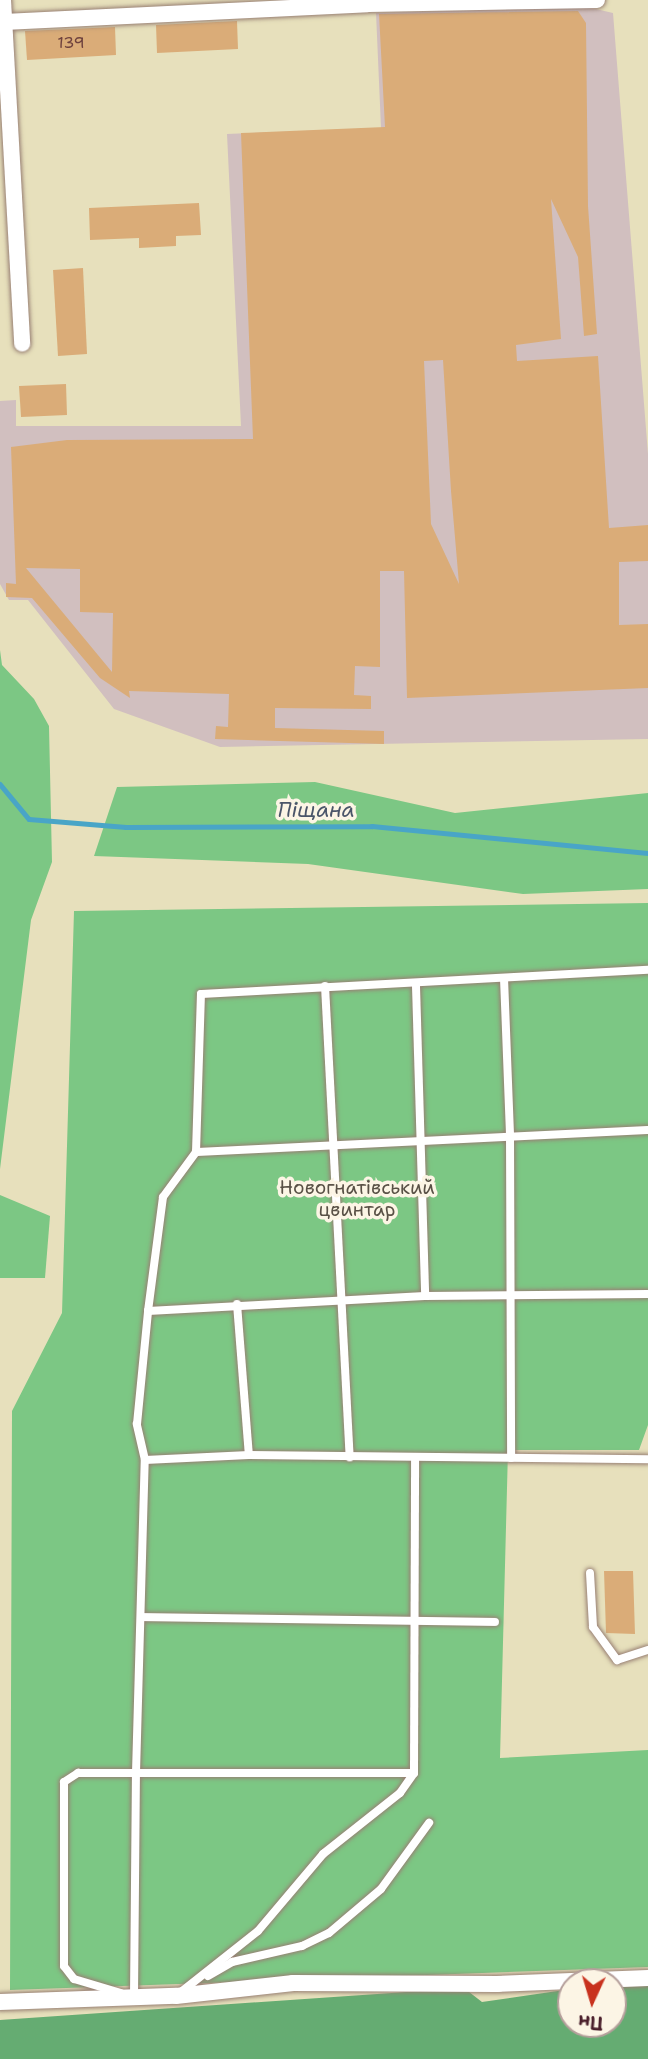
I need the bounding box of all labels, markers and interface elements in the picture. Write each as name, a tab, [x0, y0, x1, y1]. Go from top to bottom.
house number: 139	[57, 33, 85, 53]
water label: Піщана	[277, 797, 355, 823]
park label: Новогнатівський цвинтар	[279, 1177, 435, 1221]
north arrow	[557, 1968, 627, 2038]
text: Пн	[577, 2009, 604, 2036]

